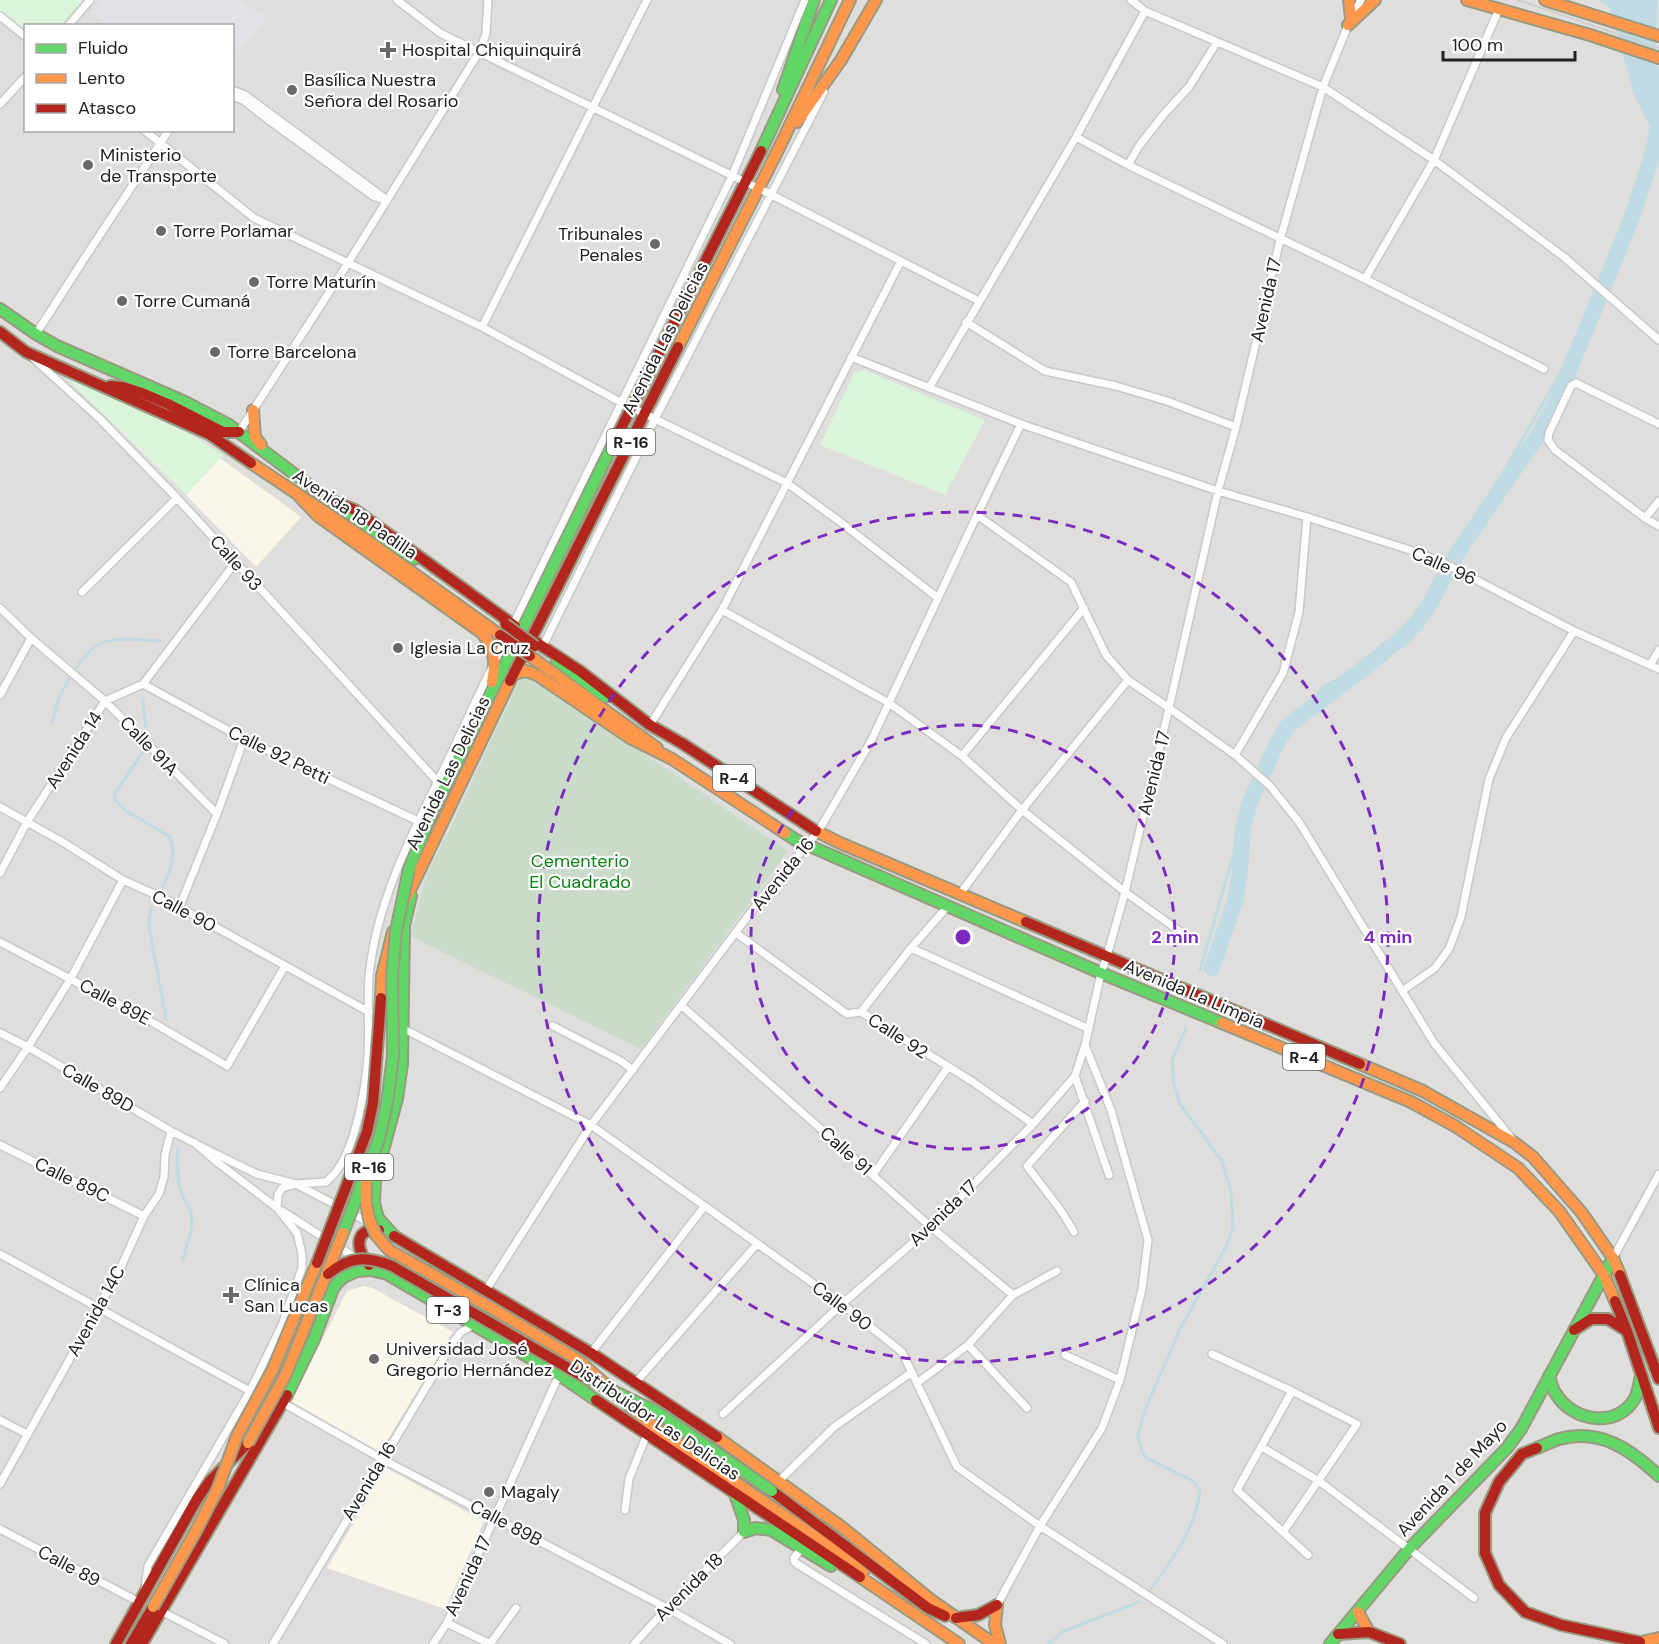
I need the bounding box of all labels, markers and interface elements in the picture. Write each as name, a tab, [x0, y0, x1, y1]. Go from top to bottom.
legend	[24, 24, 234, 132]
scale bar	[1443, 24, 1575, 62]
text: 100 m	[1452, 33, 1503, 57]
text: Fluido	[78, 36, 128, 60]
place label: Hospital Chiquinquirá	[402, 38, 581, 62]
marker: Hospital Chiquinquirá	[379, 41, 397, 59]
text: Lento	[78, 66, 125, 90]
place label: Basílica Nuestra Señora del Rosario	[304, 68, 459, 113]
marker: Basílica Nuestra Señora del Rosario	[285, 83, 299, 97]
text: Atasco	[78, 96, 136, 120]
place label: Ministerio de Transporte	[100, 143, 217, 188]
marker: Ministerio de Transporte	[81, 158, 95, 172]
place label: Torre Porlamar	[173, 219, 294, 243]
place label: Tribunales Penales	[558, 222, 643, 267]
marker: Torre Porlamar	[154, 224, 168, 238]
marker: Tribunales Penales	[648, 237, 662, 251]
street label: Avenida 17	[1245, 255, 1287, 345]
street label: Avenida Las Delicias	[616, 258, 714, 418]
place label: Torre Maturín	[266, 270, 376, 294]
marker: Torre Maturín	[247, 275, 261, 289]
place label: Torre Cumaná	[134, 289, 250, 313]
marker: Torre Cumaná	[115, 294, 129, 308]
place label: Torre Barcelona	[227, 340, 356, 364]
marker: Torre Barcelona	[208, 345, 222, 359]
road number: R-16	[607, 429, 655, 455]
street label: Avenida 18 Padilla	[288, 463, 422, 565]
street label: Calle 93	[205, 530, 267, 596]
street label: Calle 96	[1408, 541, 1480, 591]
place label: Iglesia La Cruz	[410, 636, 529, 660]
marker: Iglesia La Cruz	[391, 641, 405, 655]
street label: Avenida Las Delicias	[400, 692, 496, 854]
street label: Avenida 14	[40, 707, 108, 793]
street label: Calle 91A	[115, 711, 183, 781]
street label: Calle 92 Petti	[224, 720, 334, 790]
street label: Avenida 17	[1132, 728, 1176, 818]
road number: R-4	[713, 765, 755, 791]
street label: Avenida 16	[746, 832, 820, 916]
park label: Cementerio El Cuadrado	[529, 849, 631, 894]
street label: Calle 90	[148, 884, 220, 938]
text: 2 min	[1151, 925, 1199, 949]
text: 4 min	[1364, 925, 1412, 949]
centre of rings	[953, 927, 973, 947]
street label: Avenida La Limpia	[1120, 954, 1268, 1034]
street label: Calle 89E	[75, 973, 155, 1031]
street label: Calle 92	[863, 1008, 933, 1064]
road number: R-4	[1283, 1044, 1325, 1070]
street label: Calle 89D	[57, 1058, 139, 1118]
street label: Calle 91	[815, 1121, 877, 1181]
street label: Calle 89C	[31, 1152, 113, 1208]
road number: R-16	[345, 1154, 393, 1180]
street label: Avenida 17	[904, 1174, 982, 1252]
street label: Avenida 14C	[61, 1261, 131, 1361]
place label: Clínica San Lucas	[244, 1273, 328, 1318]
street label: Calle 90	[807, 1276, 877, 1336]
marker: Clínica San Lucas	[222, 1286, 240, 1304]
road number: T-3	[427, 1297, 469, 1323]
place label: Universidad José Gregorio Hernández	[386, 1337, 552, 1382]
marker: Universidad José Gregorio Hernández	[367, 1352, 381, 1366]
street label: Distribuidor Las Delicias	[565, 1354, 745, 1486]
street label: Avenida 1 de Mayo	[1391, 1414, 1513, 1542]
street label: Avenida 16	[336, 1437, 402, 1525]
place label: Magaly	[501, 1480, 560, 1504]
marker: Magaly	[482, 1485, 496, 1499]
street label: Calle 89B	[466, 1494, 546, 1552]
street label: Avenida 17	[439, 1532, 497, 1620]
street label: Calle 89	[34, 1540, 104, 1592]
street label: Avenida 18	[650, 1548, 728, 1626]

